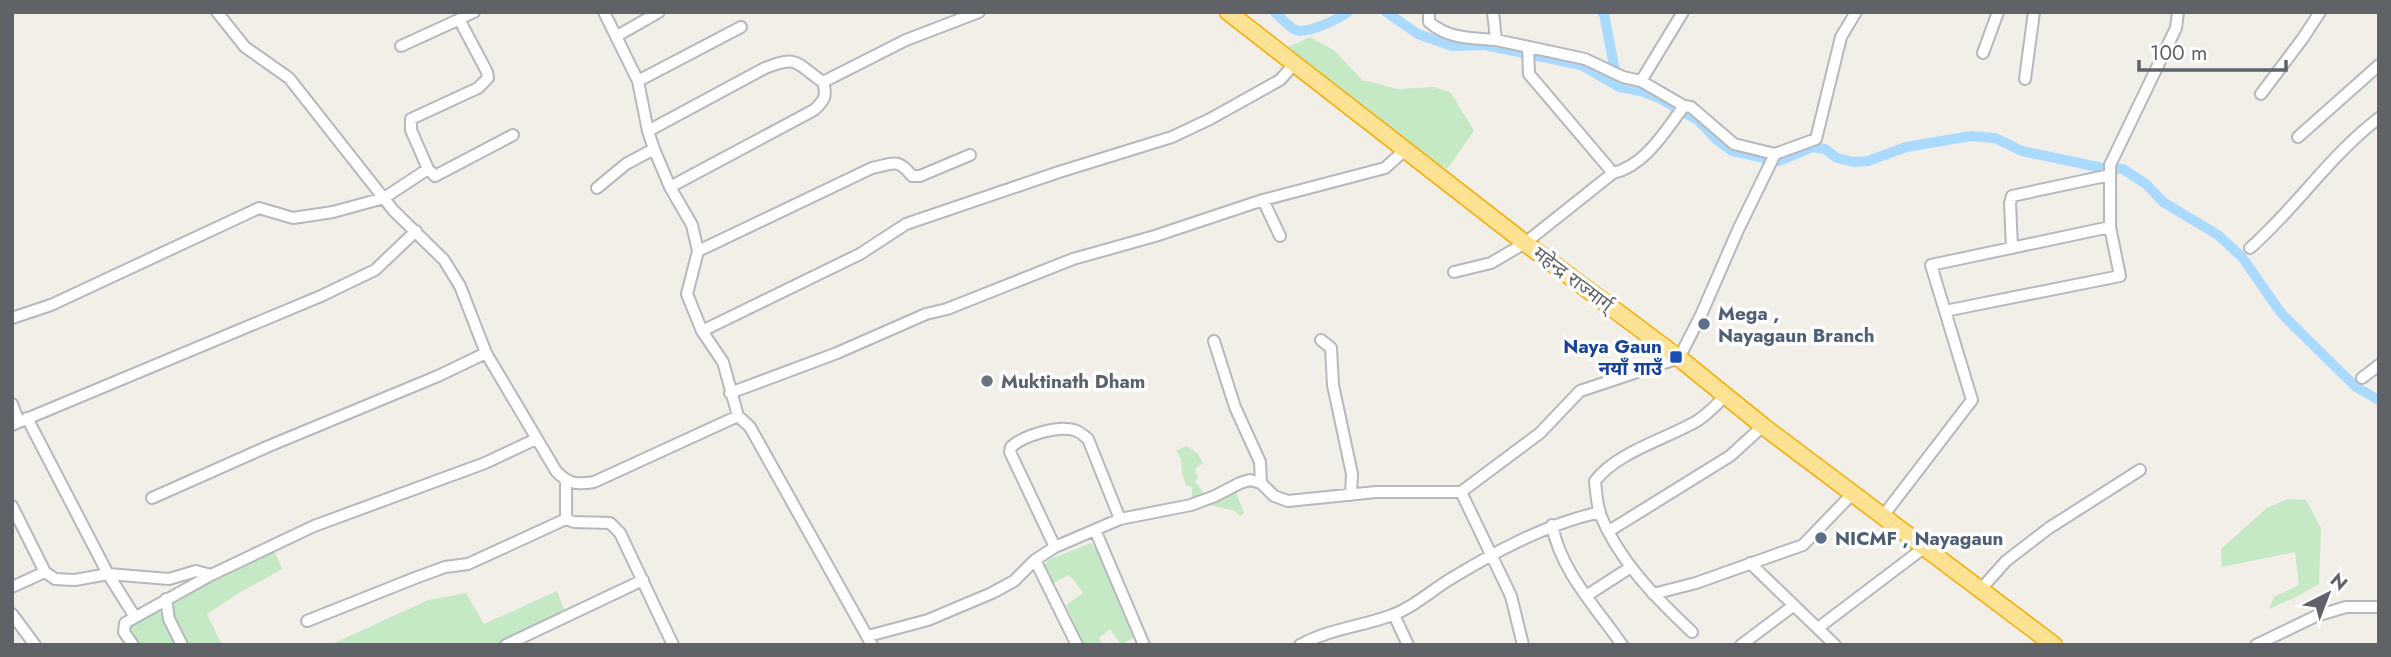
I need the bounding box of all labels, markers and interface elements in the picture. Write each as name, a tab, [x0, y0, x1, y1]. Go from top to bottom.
scale bar	[2139, 28, 2286, 72]
text: 100 m	[2150, 38, 2207, 68]
street label: महेन्द्र राज्मार्ग्	[1527, 240, 1621, 320]
place label: Mega , Nayagaun Branch	[1718, 300, 1875, 349]
marker: Mega , Nayagaun Branch	[1696, 316, 1712, 332]
place label: Naya Gaun नयाँ गाउँ	[1563, 333, 1663, 382]
marker: Naya Gaun नयाँ गाउँ	[1668, 349, 1684, 365]
place label: Muktinath Dham	[1001, 368, 1145, 395]
marker: Muktinath Dham	[979, 373, 995, 389]
place label: NICMF , Nayagaun	[1835, 525, 2004, 552]
marker: NICMF , Nayagaun	[1813, 530, 1829, 546]
north arrow	[2293, 559, 2363, 629]
text: N	[2324, 567, 2354, 597]

